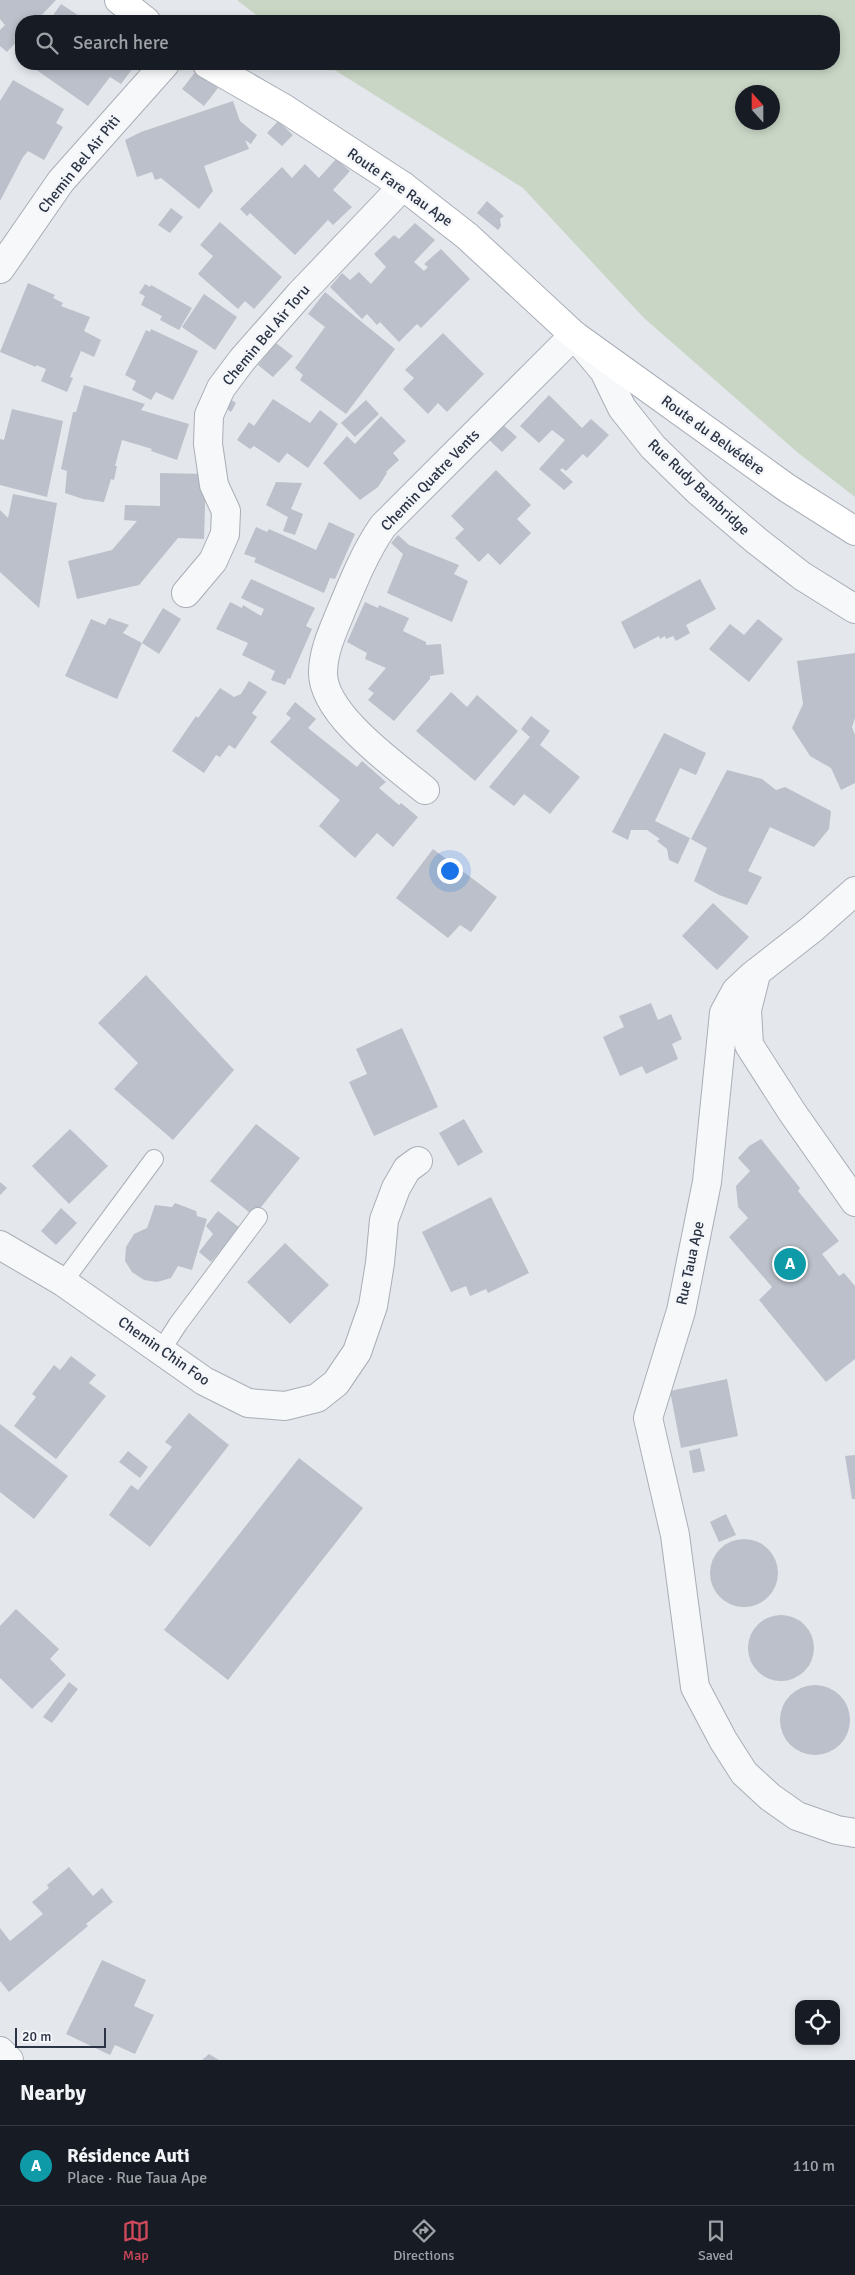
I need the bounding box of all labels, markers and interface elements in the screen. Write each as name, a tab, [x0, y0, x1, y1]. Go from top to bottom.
search box	[15, 15, 840, 70]
icon: search	[33, 29, 61, 57]
text: Search here	[73, 31, 169, 55]
north arrow	[735, 85, 780, 130]
street label: Chemin Bel Air Piti	[34, 112, 124, 216]
street label: Route Fare Rau Ape	[344, 144, 456, 230]
street label: Chemin Bel Air Toru	[219, 281, 313, 389]
street label: Route du Belvédère	[658, 391, 768, 479]
street label: Chemin Quatre Vents	[377, 425, 483, 535]
street label: Rue Rudy Bambridge	[644, 435, 754, 539]
your location	[437, 858, 463, 884]
street label: Rue Taua Ape	[672, 1219, 708, 1307]
pin: A	[774, 1245, 806, 1283]
street label: Chemin Chin Foo	[115, 1313, 214, 1389]
map controls	[795, 2000, 840, 2045]
button: locate	[795, 2000, 840, 2045]
scale bar	[15, 2025, 106, 2048]
text: 20 m	[22, 2028, 51, 2045]
text: Nearby	[20, 2080, 86, 2106]
text: Résidence Auti	[67, 2144, 190, 2168]
text: A	[31, 2156, 41, 2176]
text: 110 m	[793, 2156, 835, 2176]
text: Place · Rue Taua Ape	[67, 2168, 207, 2188]
tab: Map	[122, 2217, 150, 2264]
tab: Directions	[393, 2217, 454, 2264]
tab: Saved	[698, 2217, 733, 2264]

